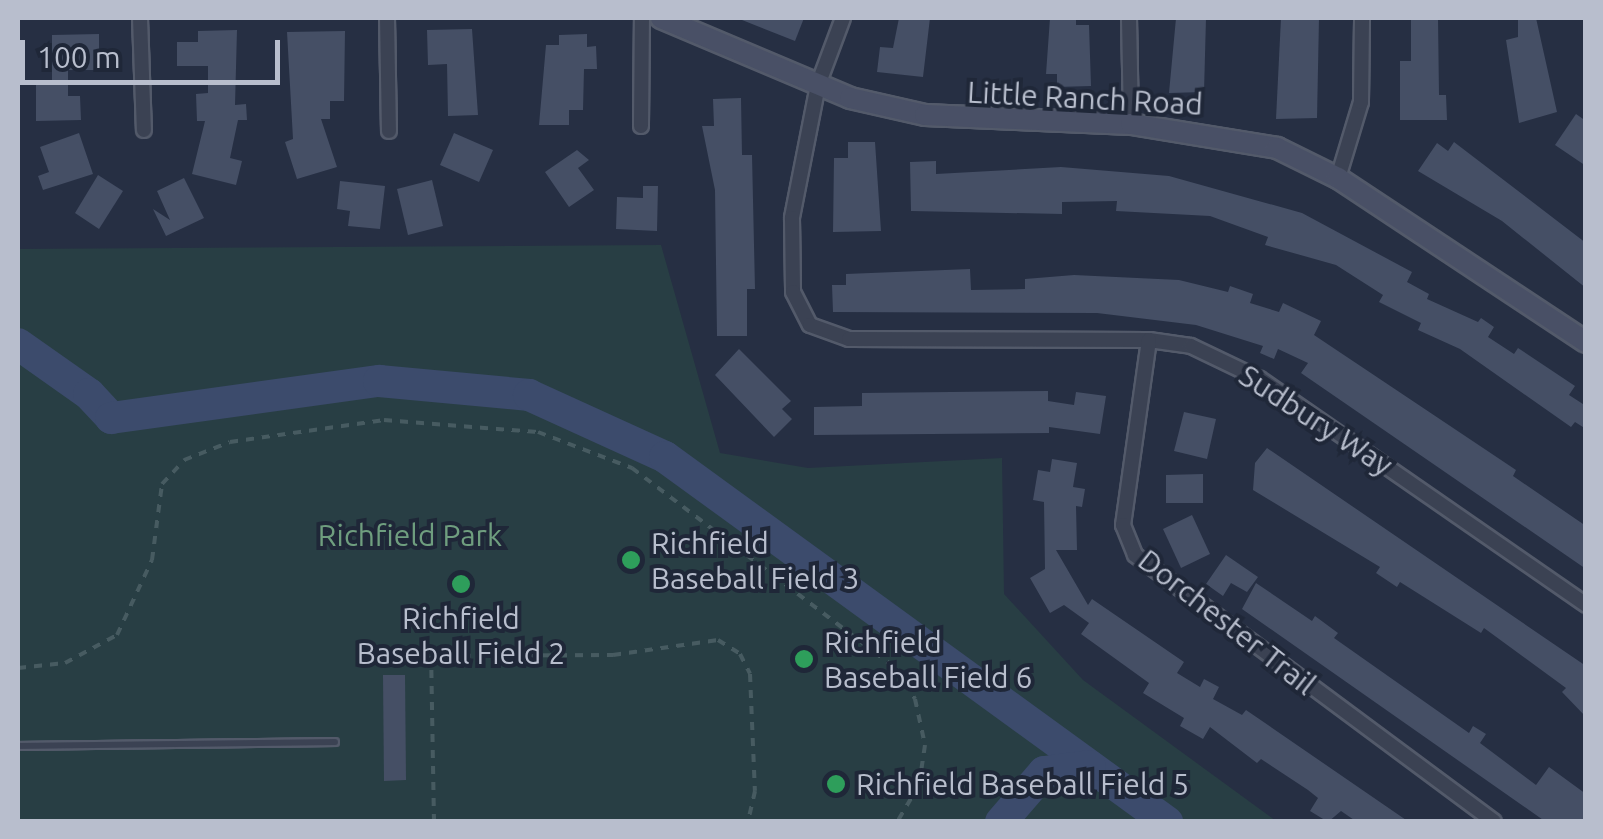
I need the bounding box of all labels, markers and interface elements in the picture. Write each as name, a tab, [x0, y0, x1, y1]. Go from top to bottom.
scale bar	[25, 20, 285, 82]
text: 100 m	[37, 40, 121, 74]
street label: Little Ranch Road	[966, 74, 1204, 122]
street label: Sudbury Way	[1233, 357, 1399, 483]
park label: Richfield Park	[318, 517, 502, 553]
place label: Richfield Baseball Field 3	[651, 525, 859, 596]
street label: Dorchester Trail	[1131, 542, 1323, 702]
marker: Richfield Baseball Field 3	[620, 549, 642, 571]
marker: Richfield Baseball Field 2	[450, 573, 472, 595]
place label: Richfield Baseball Field 2	[357, 600, 565, 670]
place label: Richfield Baseball Field 6	[824, 624, 1032, 694]
marker: Richfield Baseball Field 6	[793, 648, 815, 670]
place label: Richfield Baseball Field 5	[856, 766, 1189, 802]
marker: Richfield Baseball Field 5	[825, 773, 847, 795]

